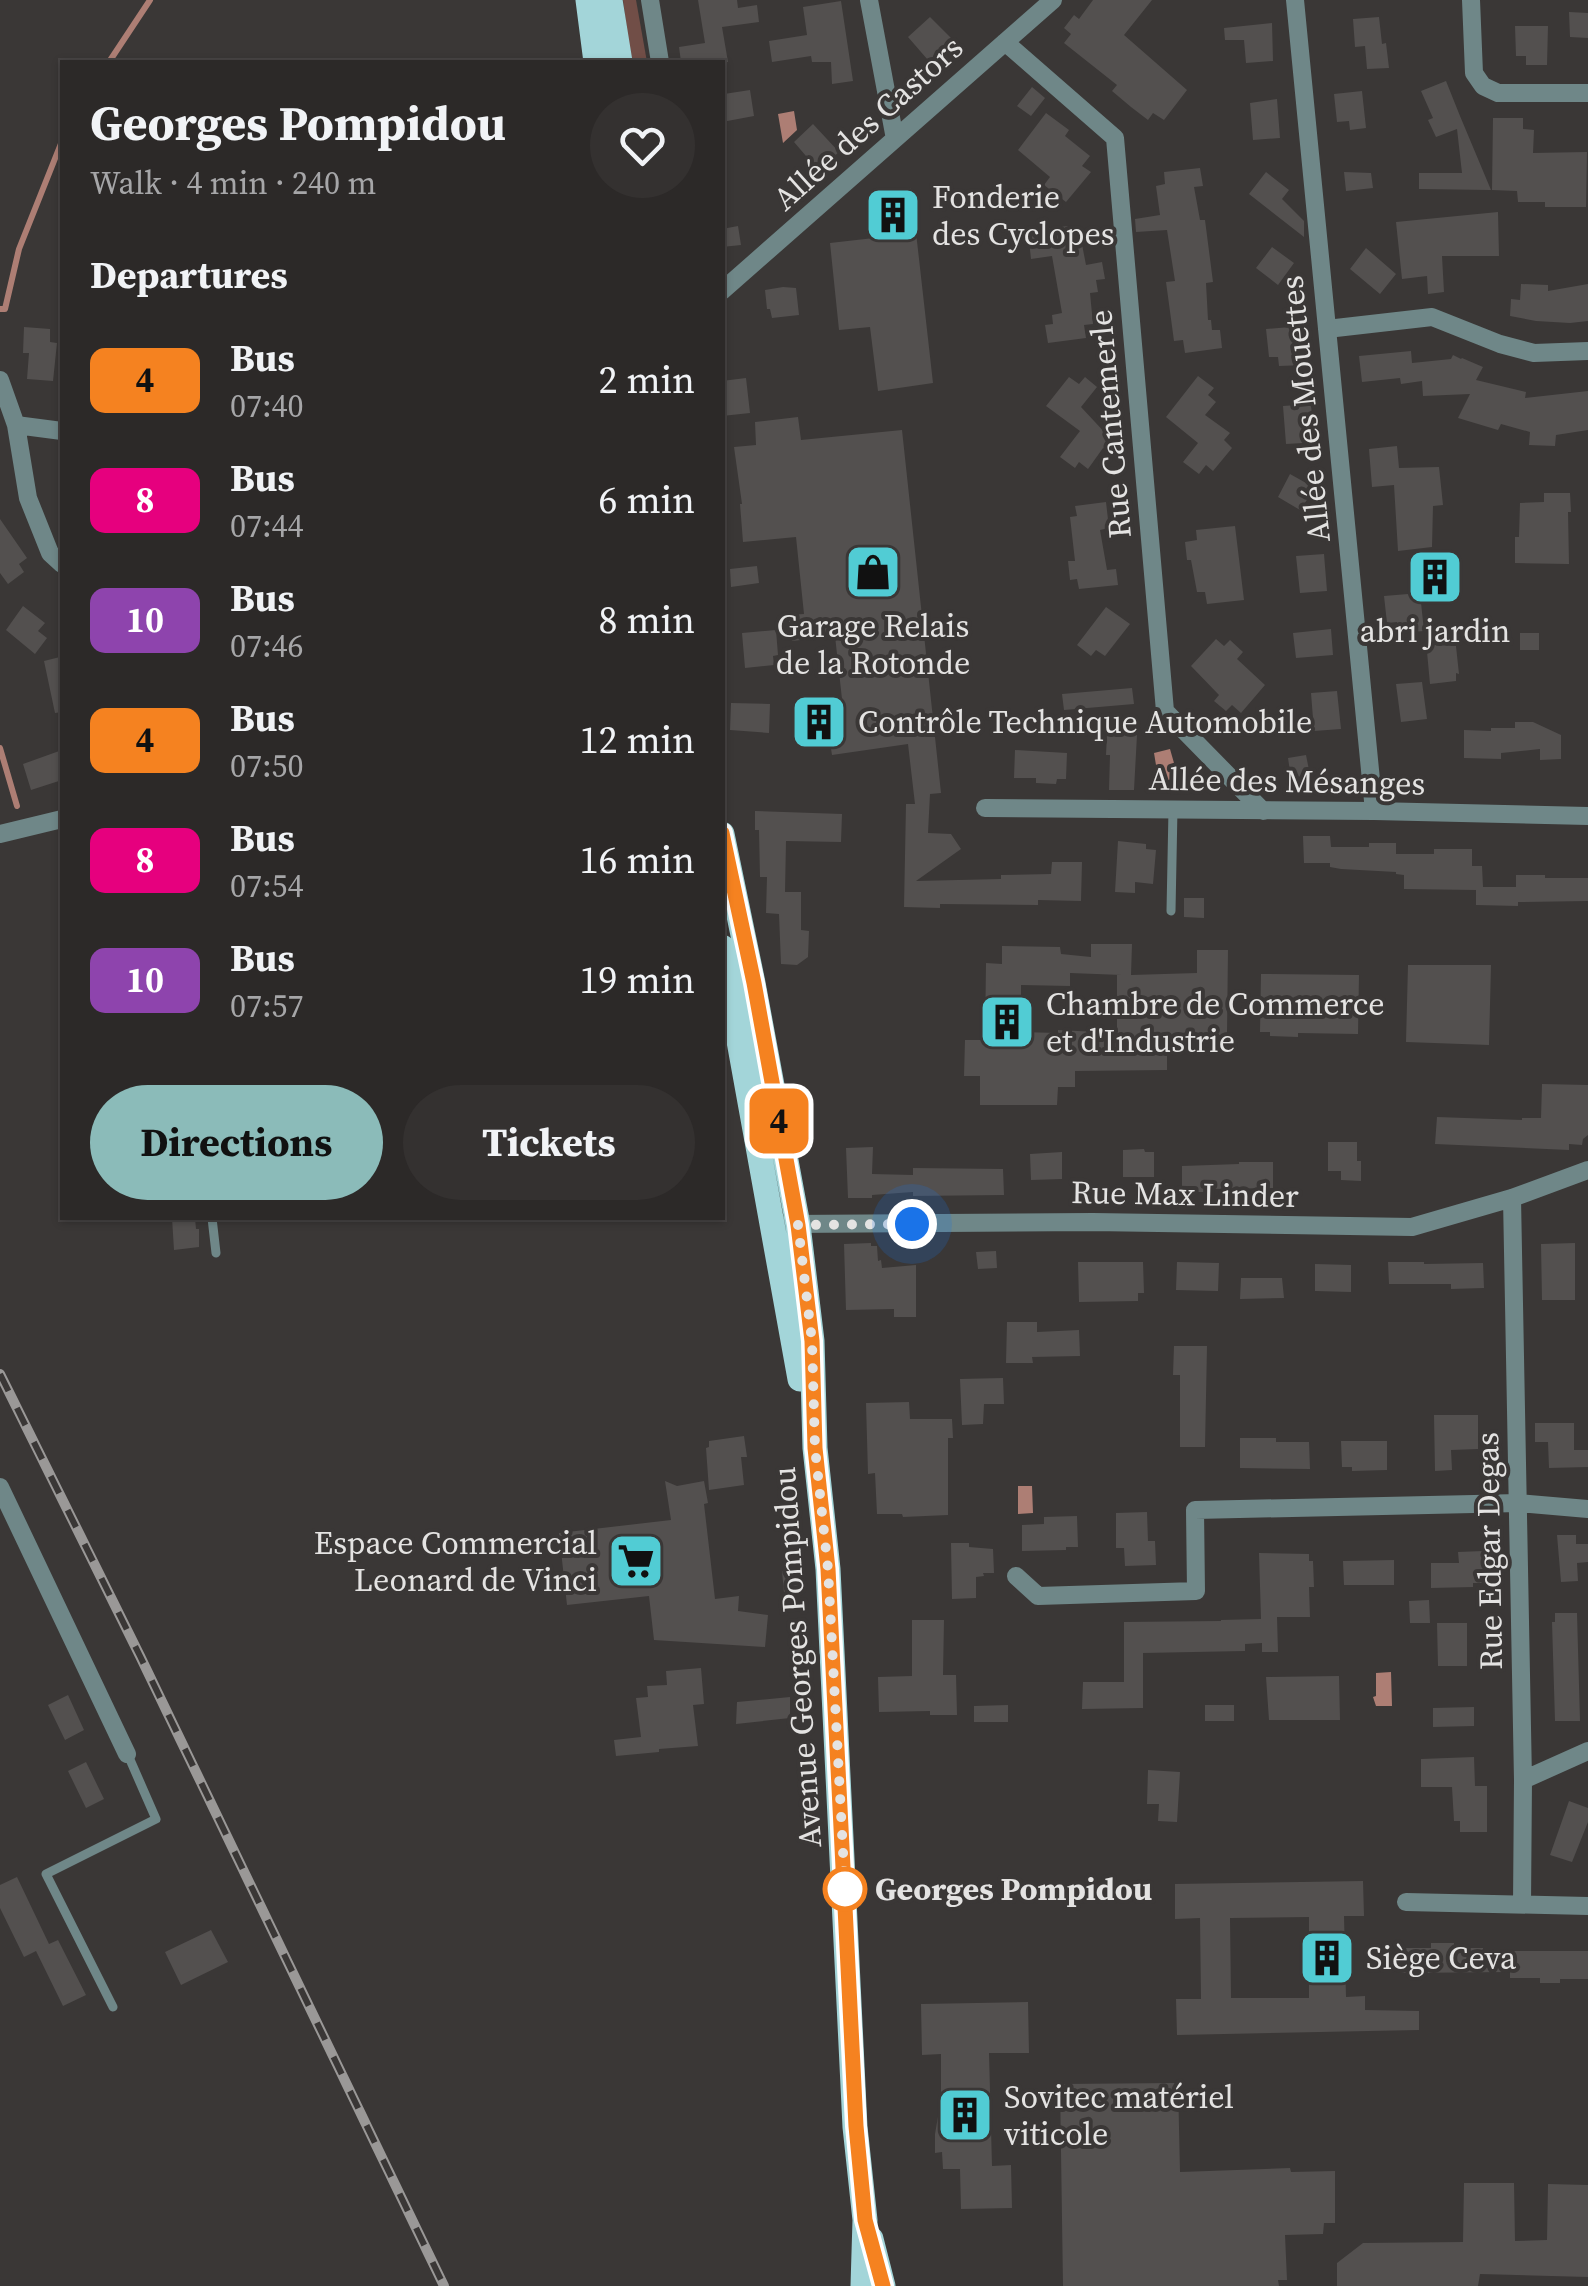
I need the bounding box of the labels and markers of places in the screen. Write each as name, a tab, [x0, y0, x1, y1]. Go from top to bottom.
place label: Fonderie des Cyclopes	[932, 175, 1115, 256]
building icon: Fonderie des Cyclopes	[863, 185, 923, 245]
shop icon: Garage Relais de la Rotonde	[843, 542, 903, 602]
building icon: abri jardin	[1405, 547, 1465, 607]
place label: Garage Relais de la Rotonde	[776, 604, 970, 685]
place label: abri jardin	[1360, 609, 1510, 653]
building icon: Contrôle Technique Automobile	[789, 692, 849, 752]
place label: Contrôle Technique Automobile	[858, 700, 1312, 744]
place label: Chambre de Commerce et d'Industrie	[1046, 982, 1385, 1063]
building icon: Chambre de Commerce et d'Industrie	[977, 992, 1037, 1052]
place label: Espace Commercial Leonard de Vinci	[314, 1521, 597, 1602]
supermarket icon: Espace Commercial Leonard de Vinci	[606, 1531, 666, 1591]
place label: Georges Pompidou	[875, 1867, 1152, 1911]
marker: Georges Pompidou	[824, 1868, 866, 1910]
building icon: Siège Ceva	[1297, 1928, 1357, 1988]
place label: Siège Ceva	[1366, 1936, 1517, 1980]
place label: Sovitec matériel viticole	[1004, 2075, 1234, 2156]
building icon: Sovitec matériel viticole	[935, 2085, 995, 2145]

